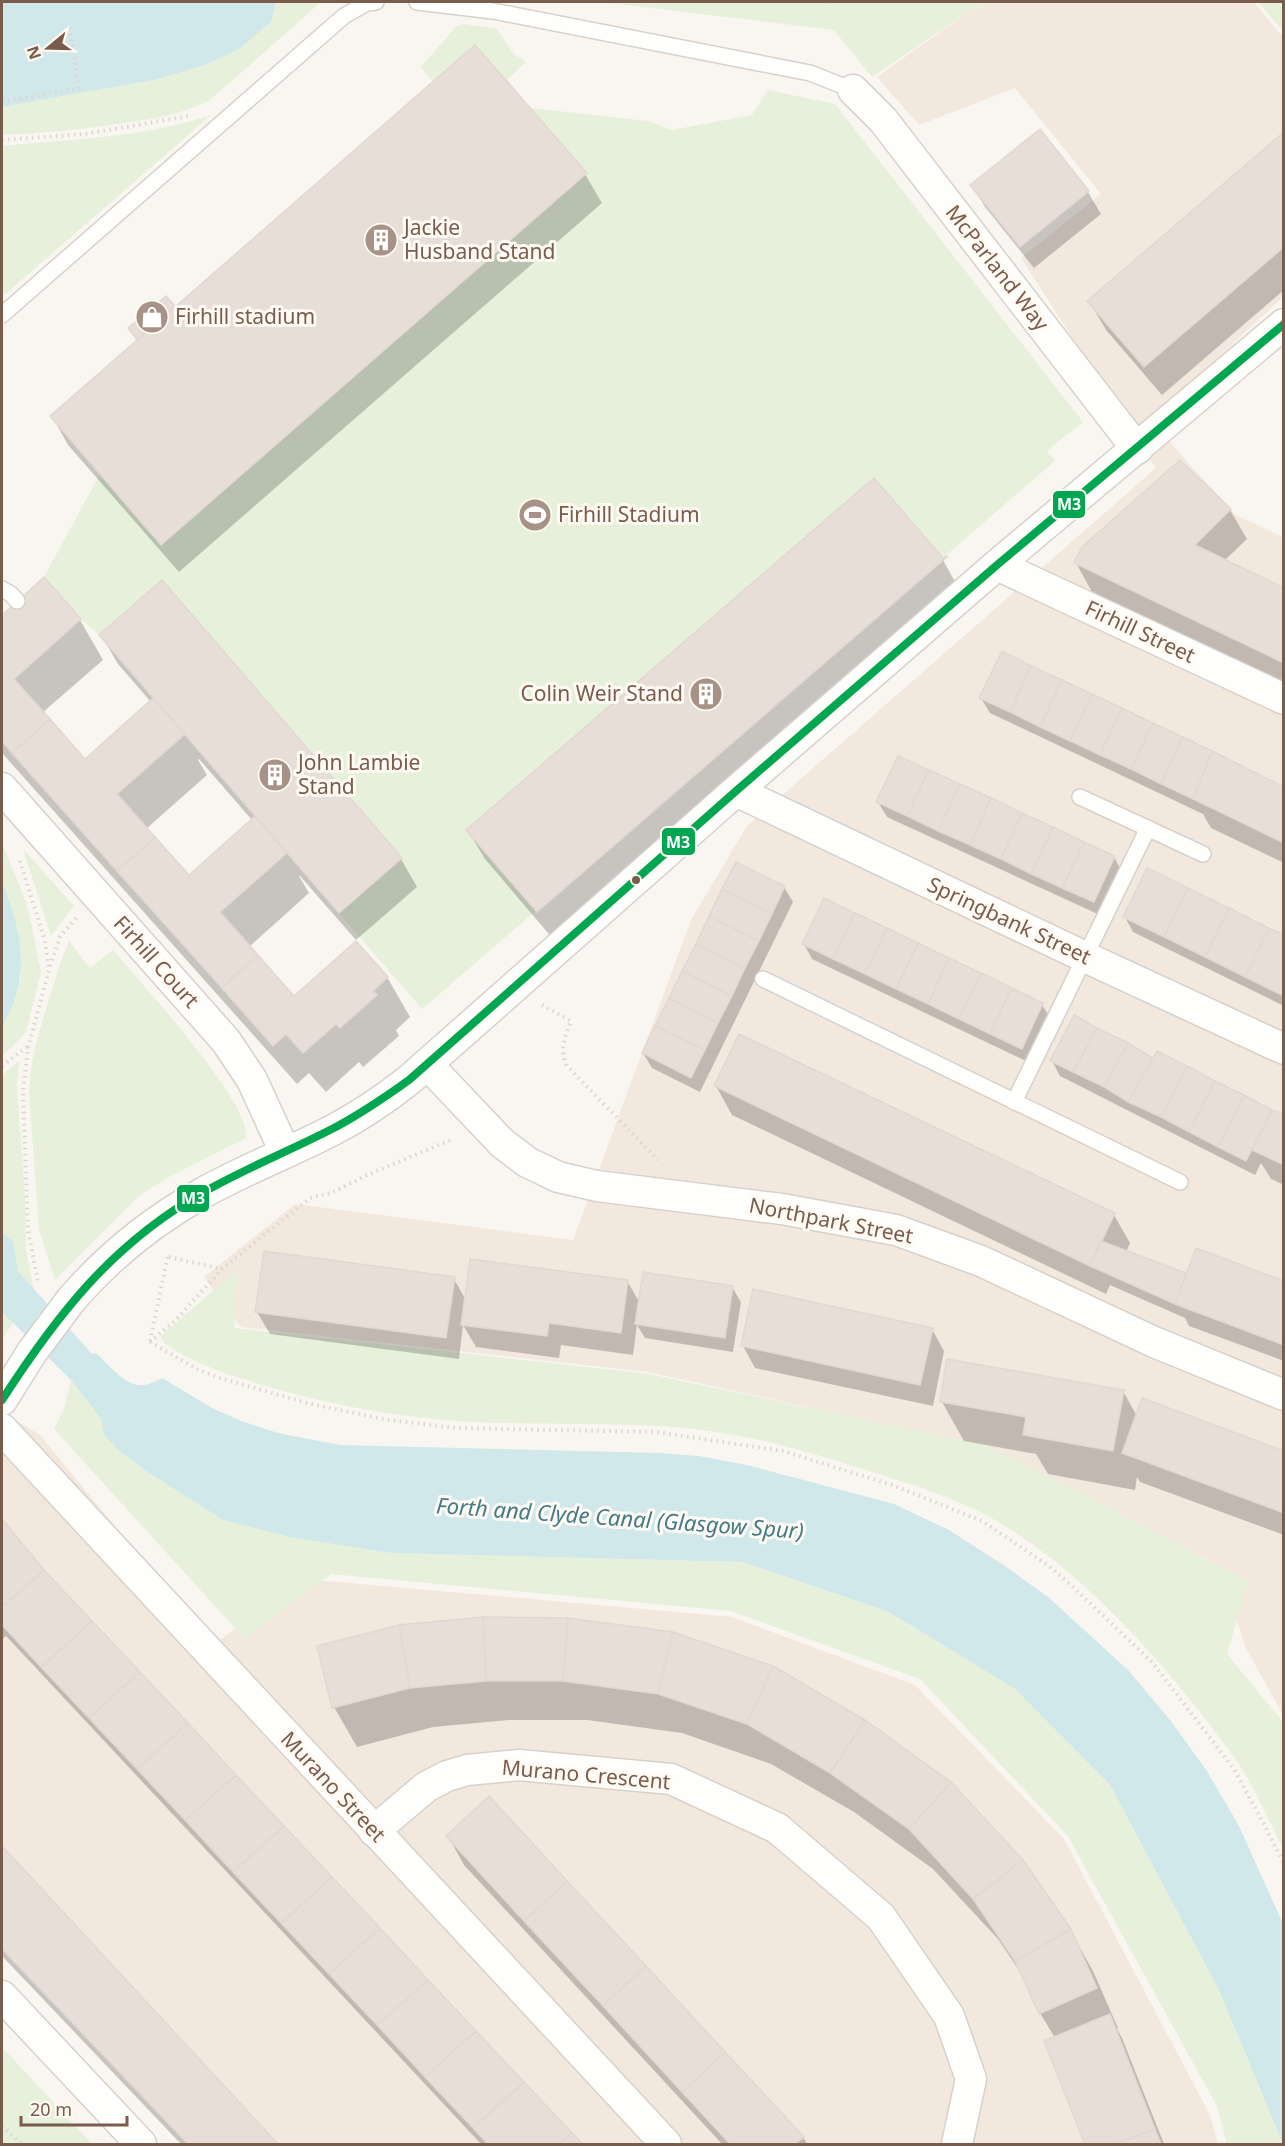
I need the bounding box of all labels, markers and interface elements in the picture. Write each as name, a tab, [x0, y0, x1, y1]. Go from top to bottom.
north arrow	[18, 18, 78, 78]
text: N	[21, 43, 46, 63]
street label: McParland Way	[940, 199, 1056, 336]
place label: Jackie Husband Stand	[402, 213, 555, 265]
building icon: Jackie Husband Stand	[363, 222, 399, 258]
shop icon: Firhill stadium	[134, 299, 170, 335]
place label: Firhill stadium	[175, 302, 315, 330]
line badge: M3	[1052, 490, 1086, 519]
text: M3	[1057, 493, 1081, 515]
sports icon: Firhill Stadium	[517, 497, 553, 533]
place label: Firhill Stadium	[558, 500, 700, 528]
street label: Firhill Street	[1081, 593, 1200, 669]
building icon: Colin Weir Stand	[688, 676, 724, 712]
place label: Colin Weir Stand	[520, 679, 683, 707]
place label: John Lambie Stand	[296, 748, 420, 800]
building icon: John Lambie Stand	[257, 757, 293, 793]
line badge: M3	[661, 827, 696, 856]
text: M3	[666, 831, 690, 853]
street label: Springbank Street	[923, 870, 1096, 970]
unlabelled marker	[630, 874, 642, 886]
street label: Firhill Court	[108, 909, 206, 1014]
line badge: M3	[176, 1184, 210, 1213]
text: M3	[181, 1187, 205, 1209]
street label: Northpark Street	[747, 1190, 916, 1250]
water label: Forth and Clyde Canal (Glasgow Spur)	[435, 1489, 805, 1545]
street label: Murano Street	[275, 1725, 393, 1848]
street label: Murano Crescent	[501, 1753, 672, 1795]
scale bar	[21, 2089, 128, 2127]
text: 20 m	[30, 2097, 72, 2121]

